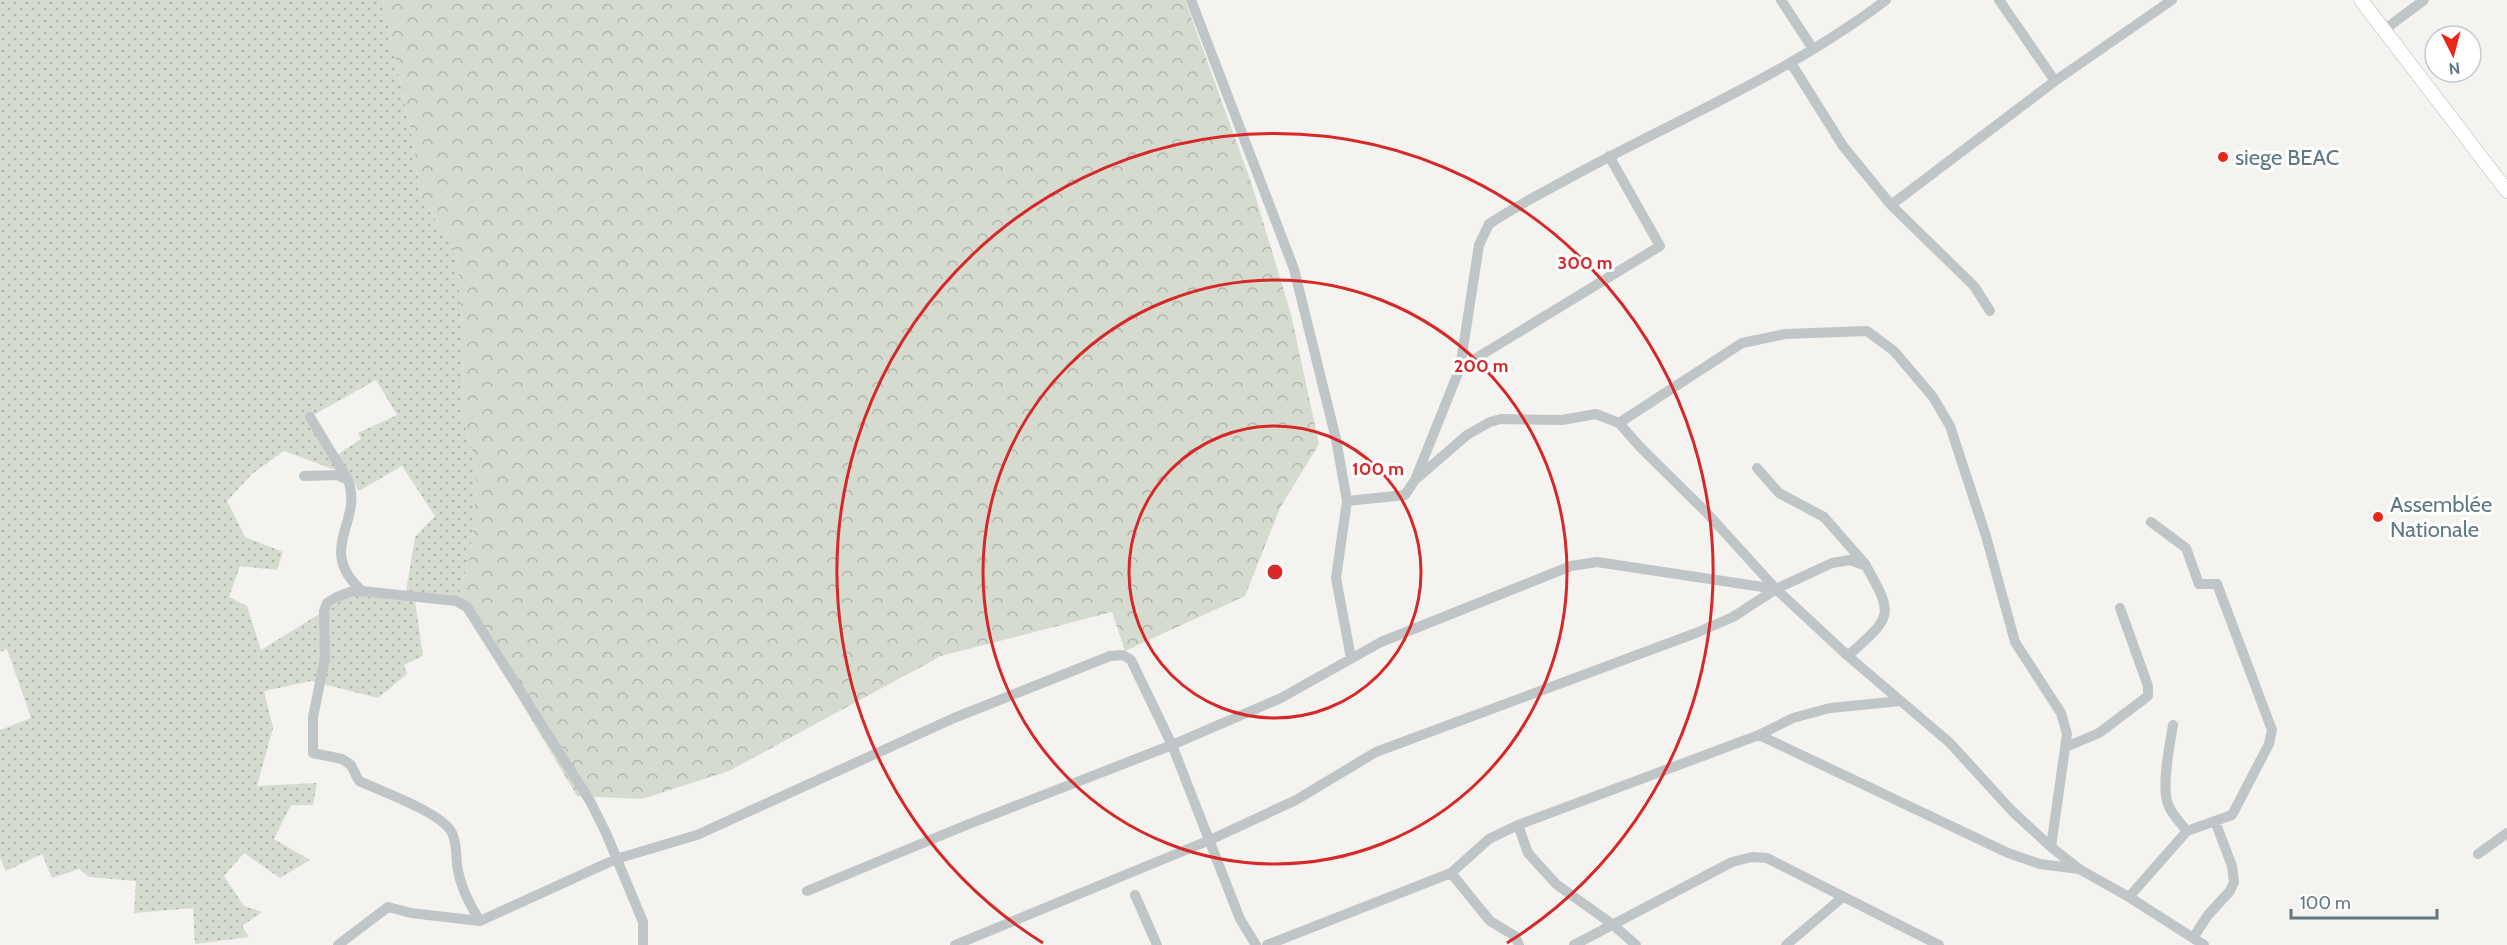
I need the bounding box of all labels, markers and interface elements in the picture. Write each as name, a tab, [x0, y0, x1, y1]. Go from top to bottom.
north arrow	[2423, 24, 2483, 84]
text: N	[2448, 58, 2461, 78]
place label: siege BEAC	[2235, 144, 2339, 171]
marker: siege BEAC	[2216, 150, 2230, 164]
text: 300 m	[1558, 252, 1612, 274]
text: 200 m	[1454, 355, 1508, 377]
text: 100 m	[1352, 458, 1404, 480]
place label: Assemblée Nationale	[2390, 491, 2492, 543]
marker: Assemblée Nationale	[2371, 510, 2385, 524]
centre of rings	[1265, 562, 1285, 582]
scale bar	[2291, 882, 2436, 920]
text: 100 m	[2300, 892, 2351, 914]

